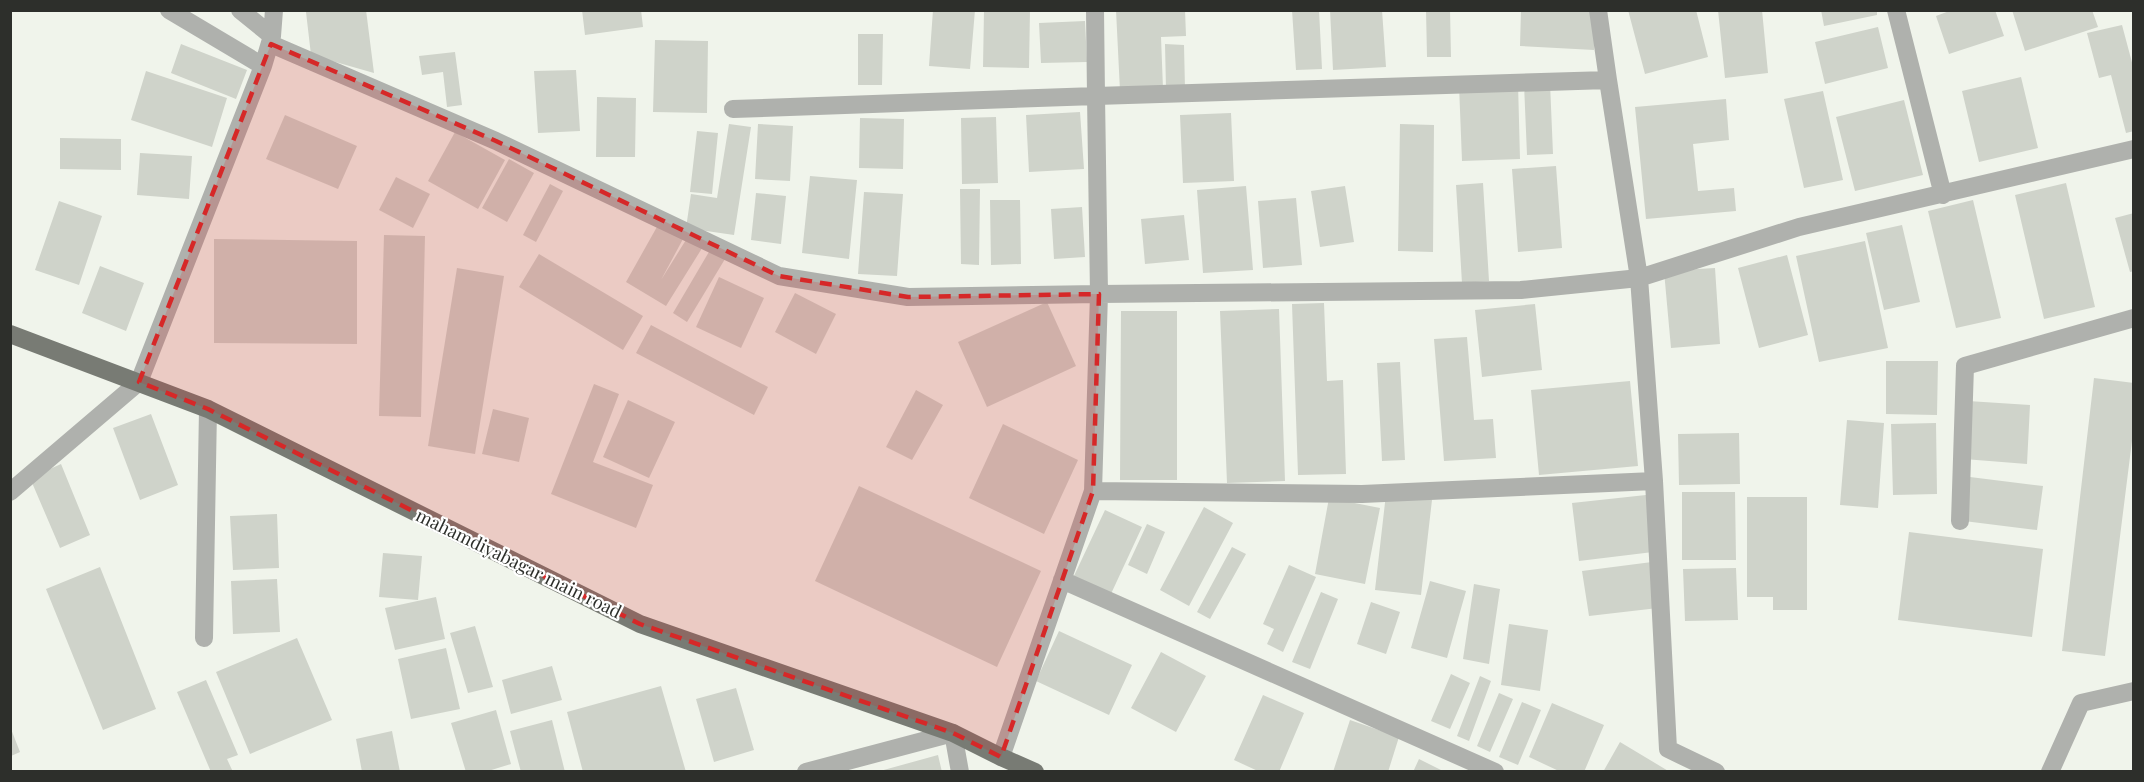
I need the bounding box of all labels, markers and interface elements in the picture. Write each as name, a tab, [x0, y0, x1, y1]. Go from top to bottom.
street label: mahamdiyabagar main road	[412, 503, 626, 624]

